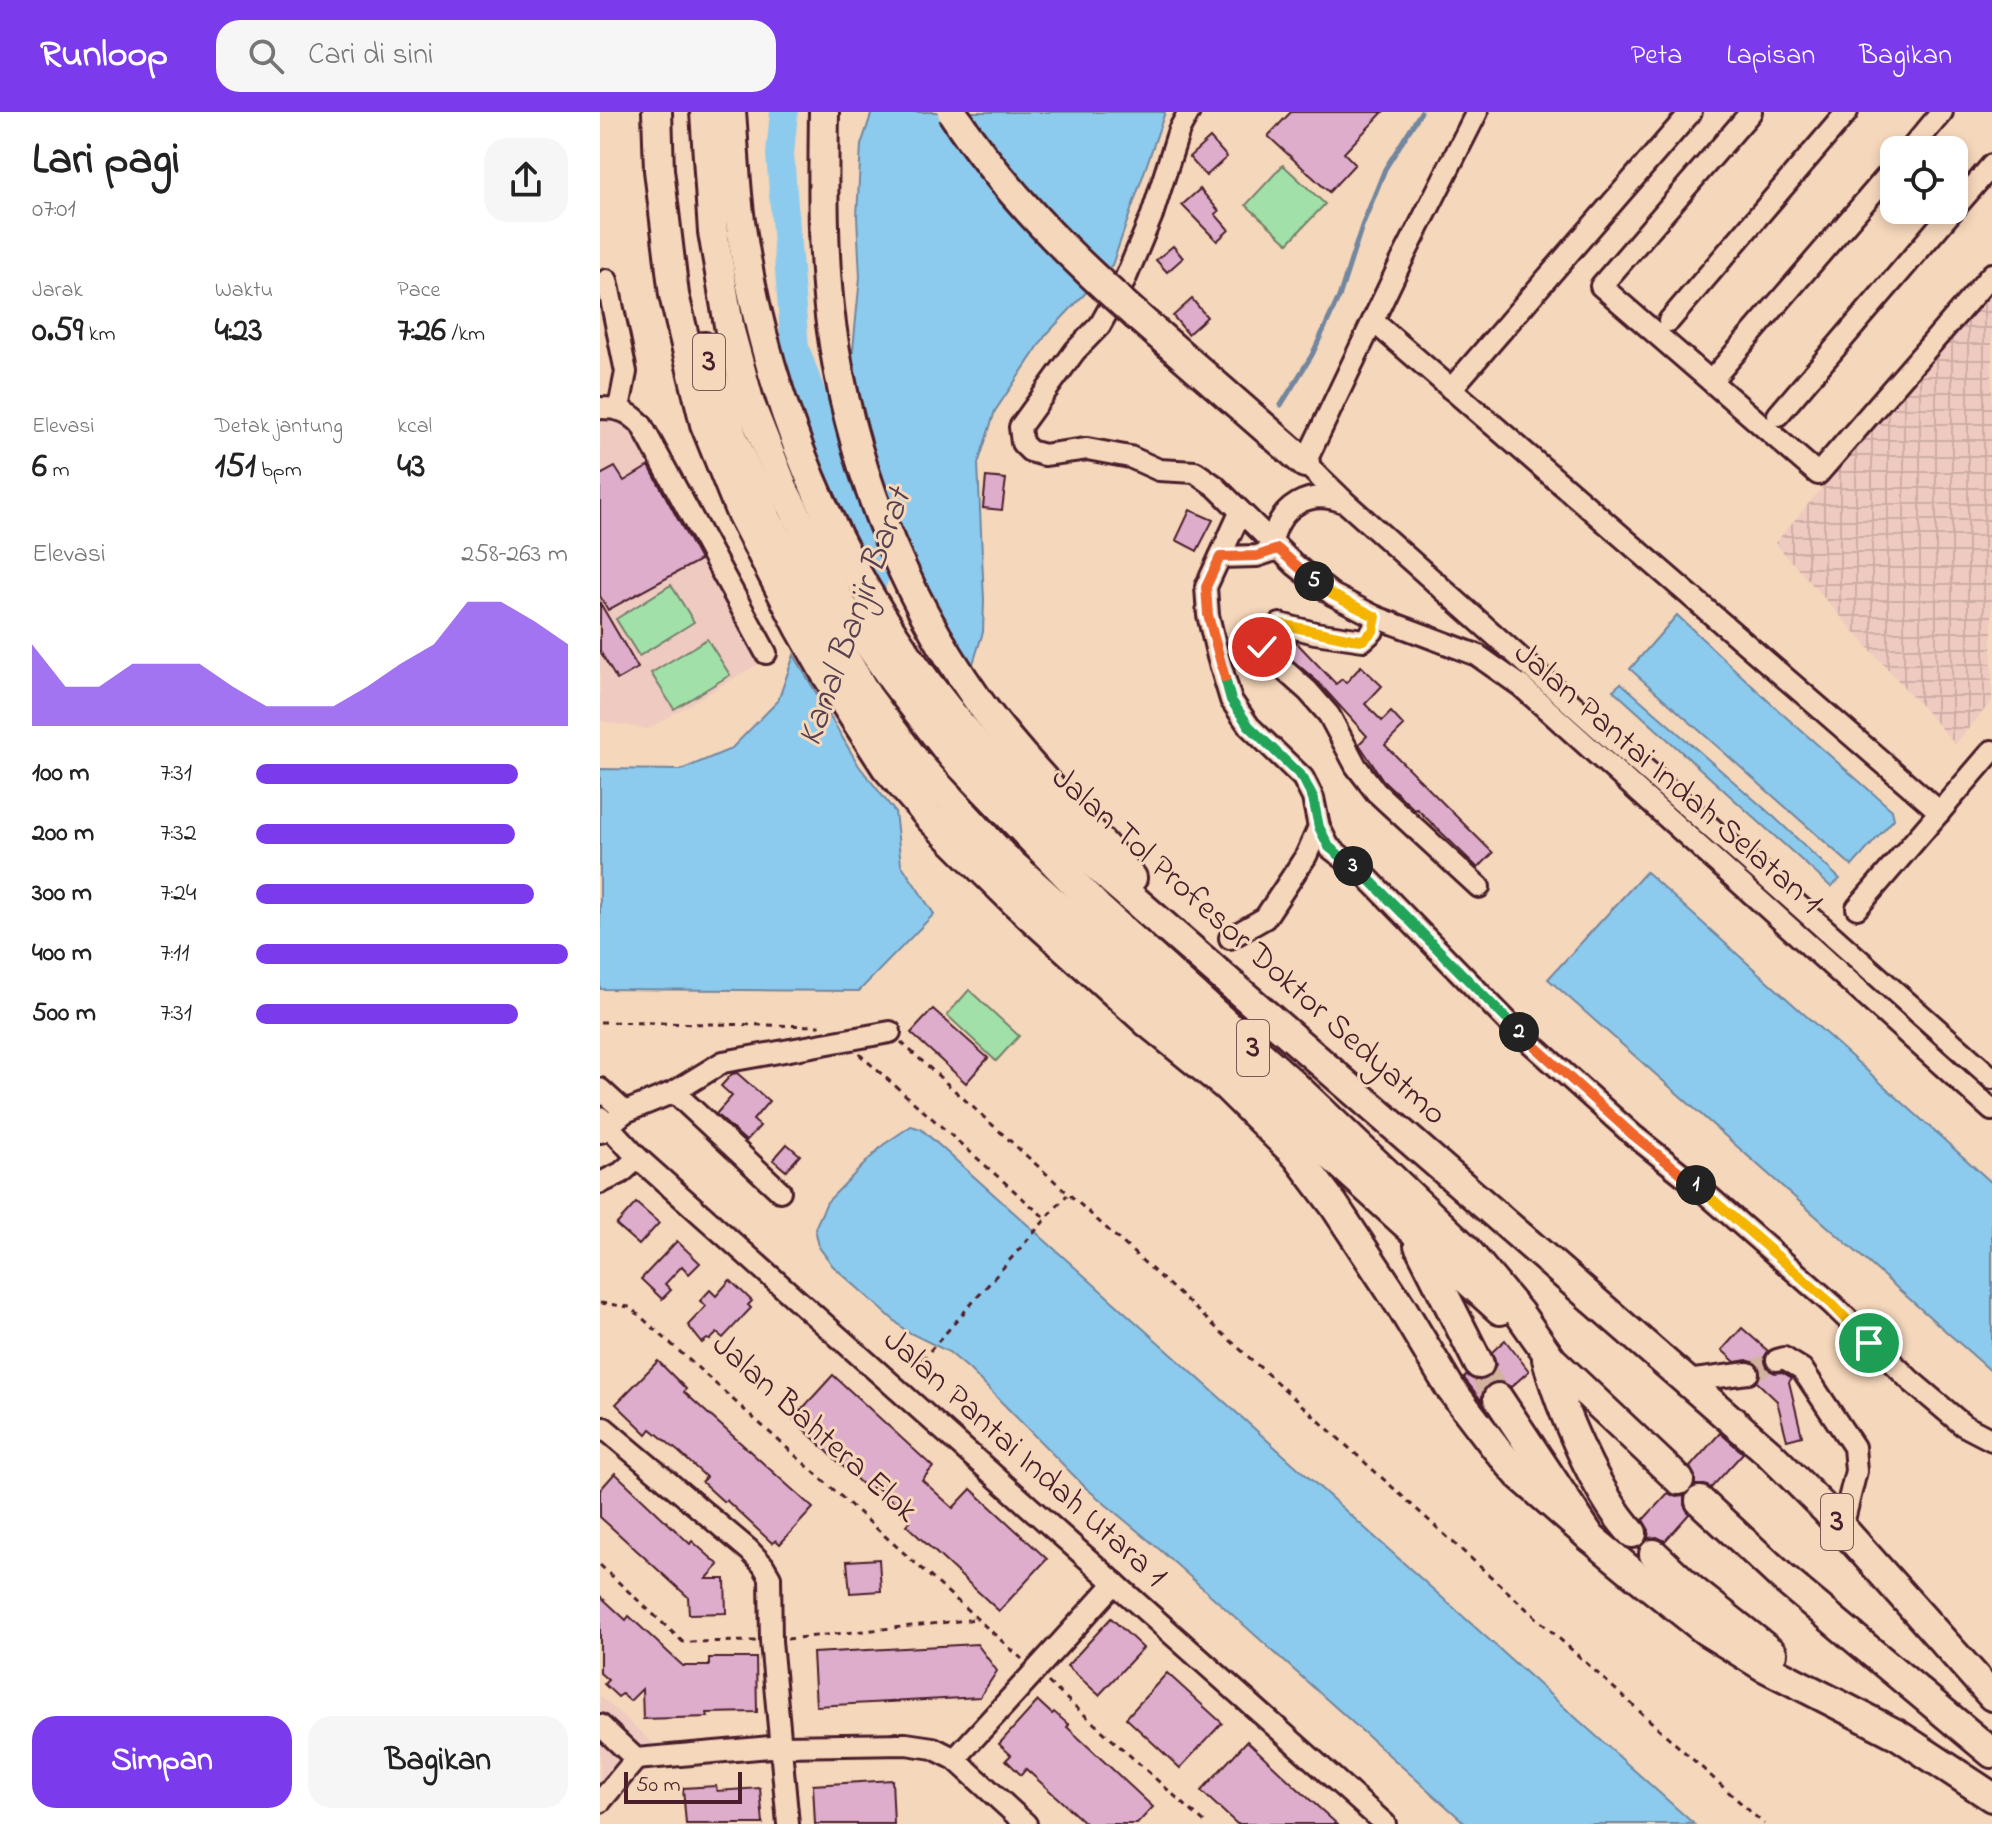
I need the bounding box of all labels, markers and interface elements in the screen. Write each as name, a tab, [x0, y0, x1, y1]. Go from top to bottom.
search box	[216, 20, 776, 92]
text: Runloop	[40, 28, 168, 84]
icon: search	[244, 34, 288, 78]
text: Cari di sini	[308, 34, 433, 78]
text: Peta	[1631, 36, 1682, 77]
text: Lapisan	[1726, 36, 1815, 77]
text: Bagikan	[1859, 36, 1952, 77]
text: Lari pagi	[32, 129, 180, 193]
map controls	[1880, 136, 1968, 224]
button: locate	[1880, 136, 1968, 224]
button: share	[484, 138, 568, 222]
text: 07:01	[32, 191, 76, 229]
text: Jarak	[32, 275, 83, 307]
text: Waktu	[215, 275, 273, 307]
text: Pace	[397, 275, 440, 307]
text: 0.59	[32, 307, 83, 357]
text: 4:23	[215, 307, 263, 357]
text: 7:26	[397, 307, 446, 357]
text: km	[83, 319, 116, 351]
text: /km	[446, 319, 485, 351]
road number: 3	[693, 334, 725, 390]
text: Elevasi	[32, 411, 94, 443]
text: Detak jantung	[215, 411, 343, 443]
text: kcal	[397, 411, 432, 443]
text: 6	[32, 443, 47, 493]
text: 151	[215, 443, 256, 493]
text: 43	[397, 443, 425, 493]
text: m	[47, 455, 70, 487]
text: bpm	[256, 455, 302, 487]
water label: Kanal Banjir Barat	[785, 479, 928, 754]
text: Elevasi	[32, 536, 106, 574]
text: 258–263 m	[461, 536, 568, 574]
pin: 5	[1294, 561, 1334, 601]
text: 5	[1308, 565, 1320, 597]
pin	[1228, 613, 1296, 681]
icon: check	[1240, 625, 1284, 669]
street label: Jalan Pantai Indah Selatan 1	[1501, 630, 1833, 928]
text: 100 m	[32, 755, 89, 793]
text: 7:31	[160, 755, 192, 793]
street label: Jalan Tol Profesor Doktor Sedyatmo	[1039, 755, 1457, 1139]
text: 200 m	[32, 815, 94, 853]
text: 7:32	[160, 815, 197, 853]
pin: 3	[1333, 846, 1373, 886]
text: 3	[1348, 850, 1358, 882]
text: 300 m	[32, 875, 92, 913]
text: 7:24	[160, 875, 197, 913]
text: 400 m	[32, 935, 92, 973]
text: 7:11	[160, 935, 189, 973]
text: 500 m	[32, 995, 96, 1033]
text: 7:31	[160, 995, 192, 1033]
pin: 2	[1499, 1012, 1539, 1052]
text: 2	[1514, 1016, 1524, 1048]
road number: 3	[1237, 1020, 1269, 1076]
pin: 1	[1676, 1165, 1716, 1205]
text: 1	[1693, 1169, 1700, 1201]
pin	[1835, 1309, 1903, 1377]
street label: Jalan Pantai Indah Utara 1	[871, 1317, 1178, 1601]
icon: arrive	[1847, 1321, 1891, 1365]
street label: Jalan Bahtera Elok	[699, 1322, 929, 1536]
road number: 3	[1821, 1494, 1853, 1550]
button: Simpan	[32, 1716, 292, 1808]
button: Bagikan	[308, 1716, 568, 1808]
scale bar	[624, 1768, 742, 1804]
text: 50 m	[636, 1770, 681, 1802]

